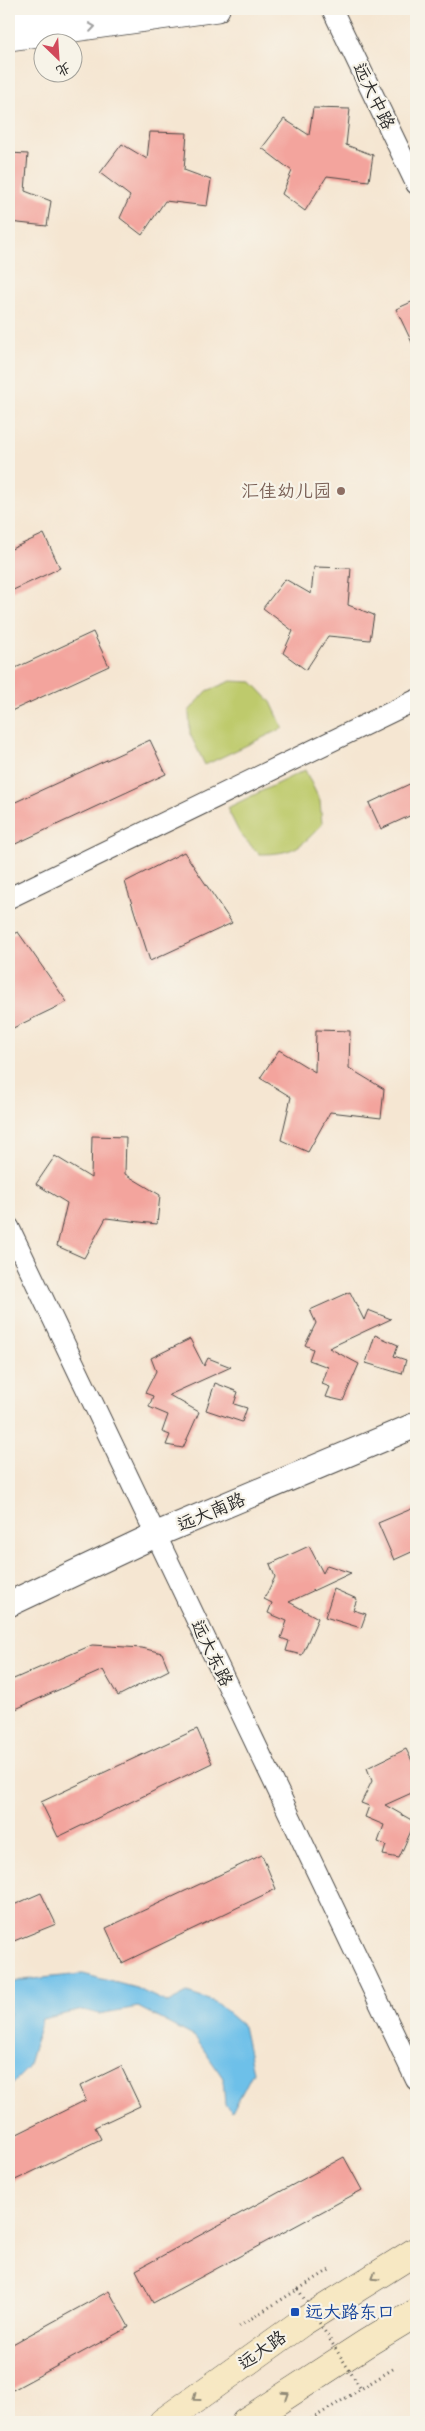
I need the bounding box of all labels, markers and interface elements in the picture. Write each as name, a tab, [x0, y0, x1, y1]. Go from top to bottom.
one-way arrow	[87, 22, 96, 32]
north arrow	[32, 32, 82, 82]
text: 北	[53, 59, 73, 80]
street label: 远大中路	[348, 59, 400, 133]
place label: 汇佳幼儿园	[241, 480, 331, 502]
marker: 汇佳幼儿园	[335, 485, 347, 497]
street label: 远大南路	[174, 1488, 248, 1536]
street label: 远大东路	[186, 1616, 238, 1690]
one-way arrow	[371, 2271, 380, 2281]
place label: 远大路东口	[305, 2301, 395, 2323]
marker: 远大路东口	[289, 2306, 301, 2318]
street label: 远大路	[234, 2326, 290, 2374]
one-way arrow	[193, 2392, 202, 2400]
one-way arrow	[280, 2392, 289, 2401]

